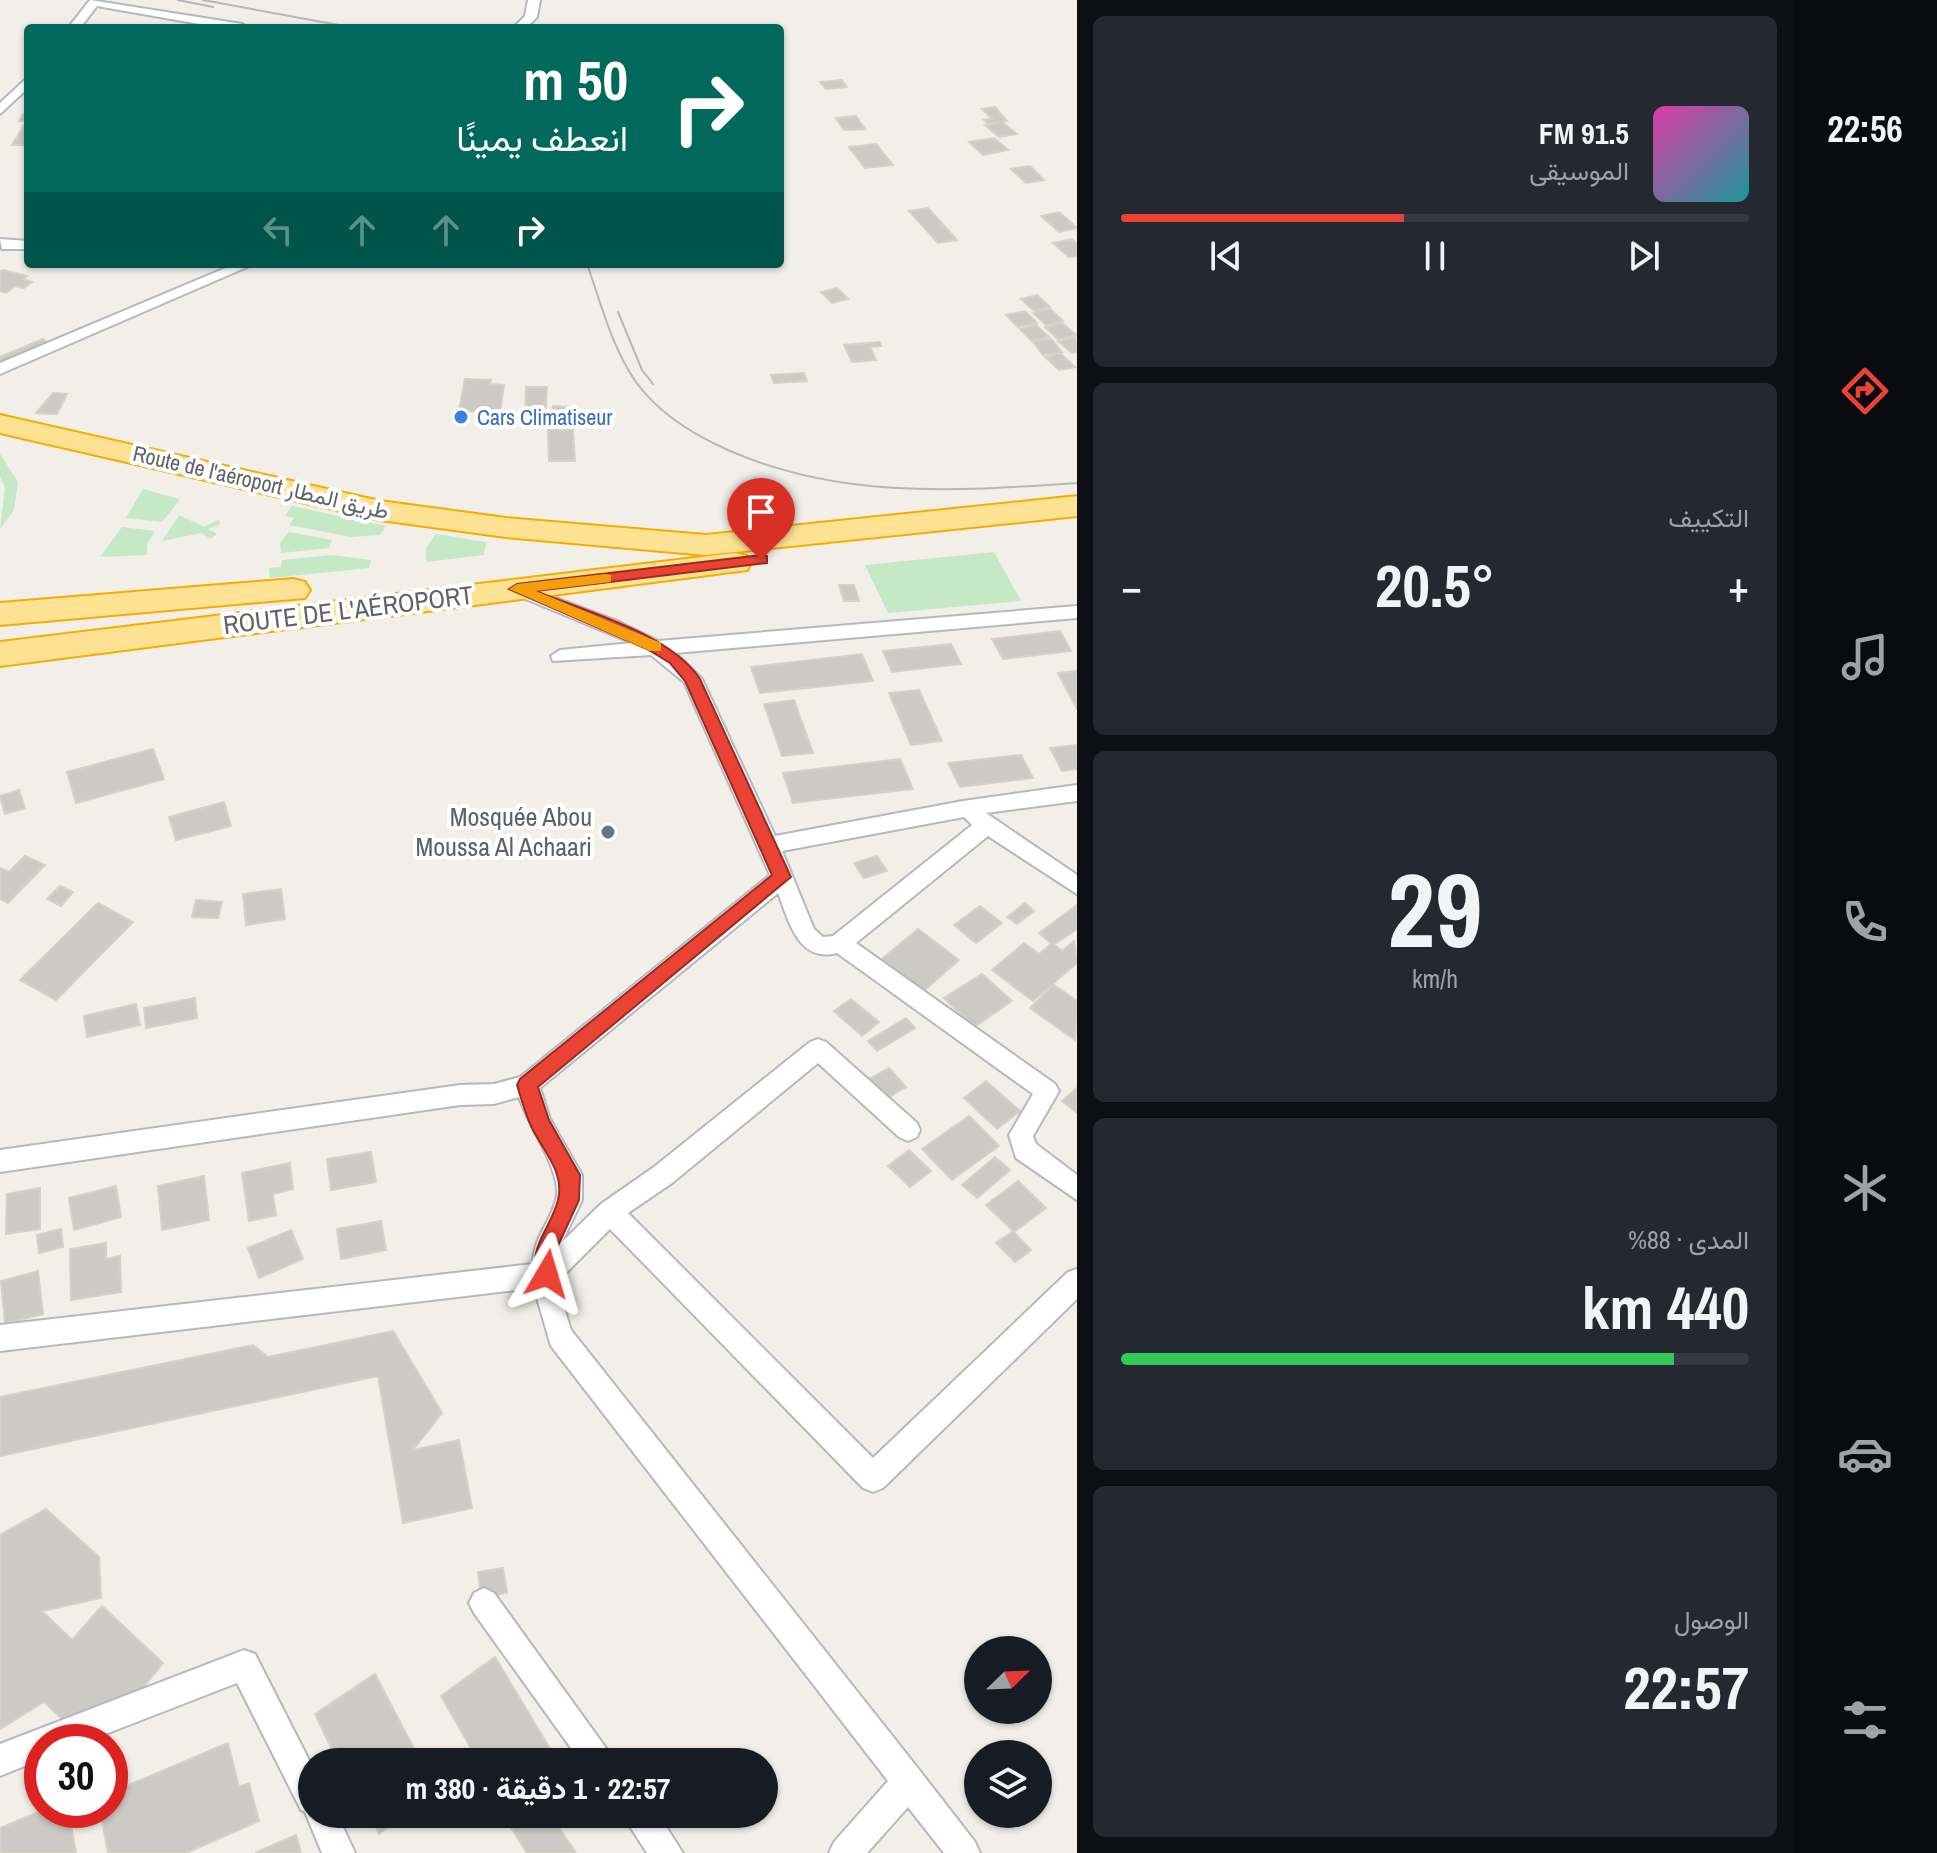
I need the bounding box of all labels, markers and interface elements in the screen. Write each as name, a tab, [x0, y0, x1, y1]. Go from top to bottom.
text: 50 m	[523, 42, 628, 117]
icon: right	[656, 56, 760, 160]
text: 22:56	[1827, 105, 1903, 153]
text: 91.5 FM	[1539, 113, 1629, 153]
text: انعطف يمينًا	[456, 114, 628, 162]
text: الموسيقى	[1529, 153, 1629, 188]
icon: left	[256, 208, 300, 252]
icon: ahead	[340, 208, 384, 252]
icon: ahead	[424, 208, 468, 252]
icon: right	[508, 208, 552, 252]
icon: previous	[1204, 234, 1248, 278]
icon: pause	[1413, 234, 1457, 278]
icon: next	[1622, 234, 1666, 278]
icon: directions	[1837, 363, 1893, 419]
place label: Cars Climatiseur	[477, 402, 612, 432]
marker: Cars Climatiseur	[452, 408, 470, 426]
street label: Route de l'aéroport طريق المطار	[130, 438, 392, 526]
pin	[727, 478, 795, 560]
icon: arrive	[739, 490, 783, 534]
text: التكييف	[1668, 500, 1749, 535]
text: 20.5°	[1375, 545, 1495, 626]
text: −	[1121, 556, 1142, 616]
text: +	[1728, 556, 1749, 616]
street label: ROUTE DE L'AÉROPORT	[221, 577, 475, 642]
icon: music	[1837, 629, 1893, 685]
place label: Mosquée Abou Moussa Al Achaari	[415, 799, 592, 864]
marker: Mosquée Abou Moussa Al Achaari	[599, 823, 617, 841]
text: 29	[1388, 839, 1482, 979]
icon: phone	[1837, 894, 1893, 950]
text: km/h	[1412, 961, 1458, 996]
icon: climate	[1837, 1160, 1893, 1216]
text: المدى · 88%	[1628, 1222, 1749, 1257]
position arrow	[505, 1232, 589, 1316]
text: 440 km	[1582, 1267, 1749, 1348]
icon: car	[1837, 1426, 1893, 1482]
text: الوصول	[1674, 1602, 1749, 1637]
north arrow	[964, 1636, 1052, 1724]
map controls	[964, 1636, 1052, 1828]
text: 22:57	[1623, 1647, 1749, 1728]
icon: filters	[1837, 1692, 1893, 1748]
speed limit sign: 30	[24, 1724, 128, 1828]
button: layers	[964, 1740, 1052, 1828]
text: 22:57 · 1 دقيقة · 380 m	[405, 1768, 671, 1808]

